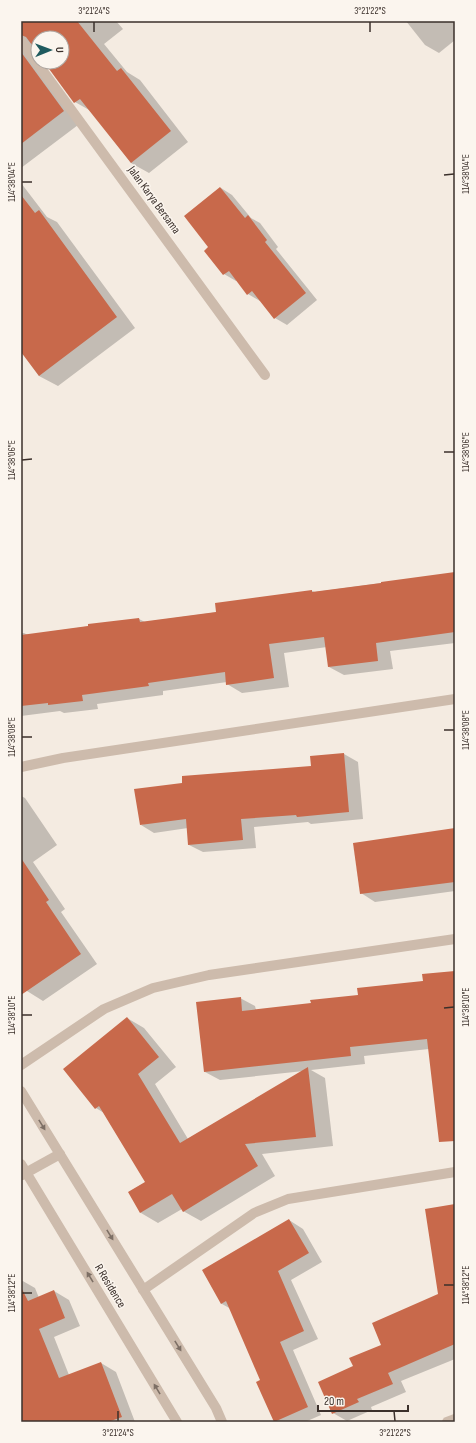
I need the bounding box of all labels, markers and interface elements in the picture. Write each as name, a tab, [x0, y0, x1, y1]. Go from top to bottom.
text: 3°21'24"S	[78, 5, 110, 17]
text: 3°21'22"S	[354, 5, 386, 17]
north arrow	[30, 30, 70, 70]
text: U	[53, 47, 66, 53]
text: 114°38'04"E	[460, 154, 472, 194]
text: 114°38'04"E	[6, 162, 18, 202]
street label: Jalan Karya Bersama	[124, 162, 184, 237]
text: 114°38'06"E	[460, 432, 472, 472]
text: 114°38'06"E	[6, 440, 18, 480]
text: 114°38'08"E	[460, 710, 472, 750]
text: 114°38'08"E	[6, 717, 18, 757]
text: 114°38'10"E	[460, 988, 472, 1026]
text: 114°38'10"E	[6, 996, 18, 1034]
one-way arrow	[38, 1119, 45, 1130]
one-way arrow	[106, 1229, 113, 1241]
street label: R Residence	[91, 1261, 129, 1311]
text: 114°38'12"E	[460, 1266, 472, 1304]
one-way arrow	[86, 1272, 94, 1282]
text: 114°38'12"E	[6, 1274, 18, 1312]
one-way arrow	[174, 1341, 182, 1351]
one-way arrow	[154, 1383, 161, 1395]
scale bar	[318, 1387, 408, 1413]
text: 20 m	[324, 1394, 344, 1409]
text: 3°21'24"S	[102, 1427, 134, 1439]
text: 3°21'22"S	[379, 1427, 411, 1439]

